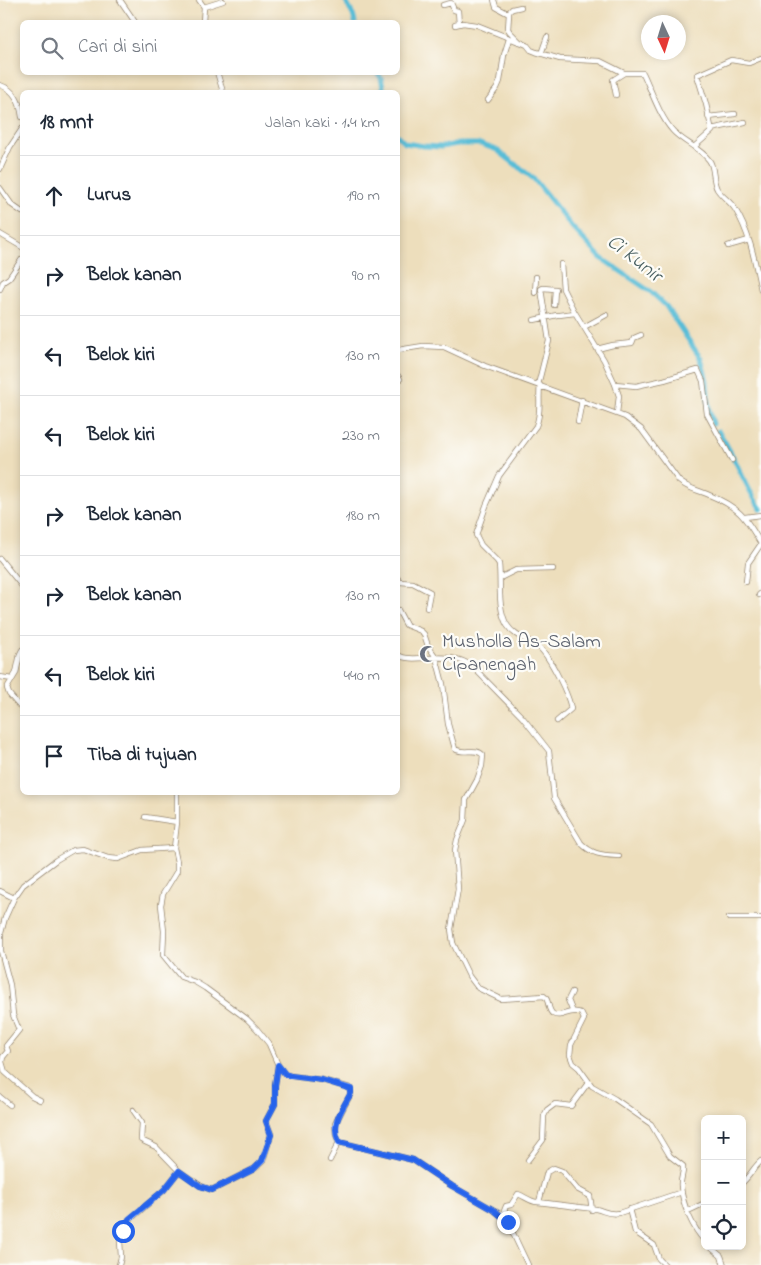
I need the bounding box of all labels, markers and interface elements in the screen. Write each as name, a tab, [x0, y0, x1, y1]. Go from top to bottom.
north arrow	[641, 15, 686, 60]
search box	[20, 20, 400, 75]
icon: search	[38, 34, 66, 62]
text: Cari di sini	[78, 34, 157, 61]
text: 18 mnt	[40, 108, 94, 138]
text: Jalan kaki · 1.4 km	[265, 111, 380, 135]
icon: ahead	[40, 182, 68, 210]
text: Lurus	[87, 182, 131, 209]
text: 190 m	[347, 184, 380, 208]
water label: Ci Kunir	[600, 228, 670, 292]
icon: right	[40, 262, 68, 290]
text: Belok kanan	[87, 262, 181, 289]
text: 90 m	[352, 264, 380, 288]
icon: left	[40, 342, 68, 370]
text: Belok kiri	[87, 342, 155, 369]
text: 130 m	[345, 344, 380, 368]
icon: left	[40, 422, 68, 450]
text: Belok kiri	[87, 422, 155, 449]
text: 230 m	[342, 424, 380, 448]
icon: right	[40, 502, 68, 530]
text: Belok kanan	[87, 502, 181, 529]
text: 180 m	[346, 504, 380, 528]
icon: right	[40, 582, 68, 610]
text: Belok kanan	[87, 582, 181, 609]
text: 130 m	[345, 584, 380, 608]
place label: Musholla As-Salam Cipanengah	[442, 628, 601, 681]
mosque icon: Musholla As-Salam Cipanengah	[418, 644, 438, 664]
icon: left	[40, 662, 68, 690]
text: Belok kiri	[87, 662, 155, 689]
text: 440 m	[343, 664, 380, 688]
icon: arrive	[40, 742, 68, 770]
text: Tiba di tujuan	[87, 742, 197, 769]
map controls	[701, 1115, 746, 1250]
button: +	[701, 1115, 746, 1160]
button: −	[701, 1160, 746, 1205]
button: locate	[701, 1205, 746, 1250]
route end	[497, 1211, 520, 1234]
route start	[112, 1220, 135, 1243]

